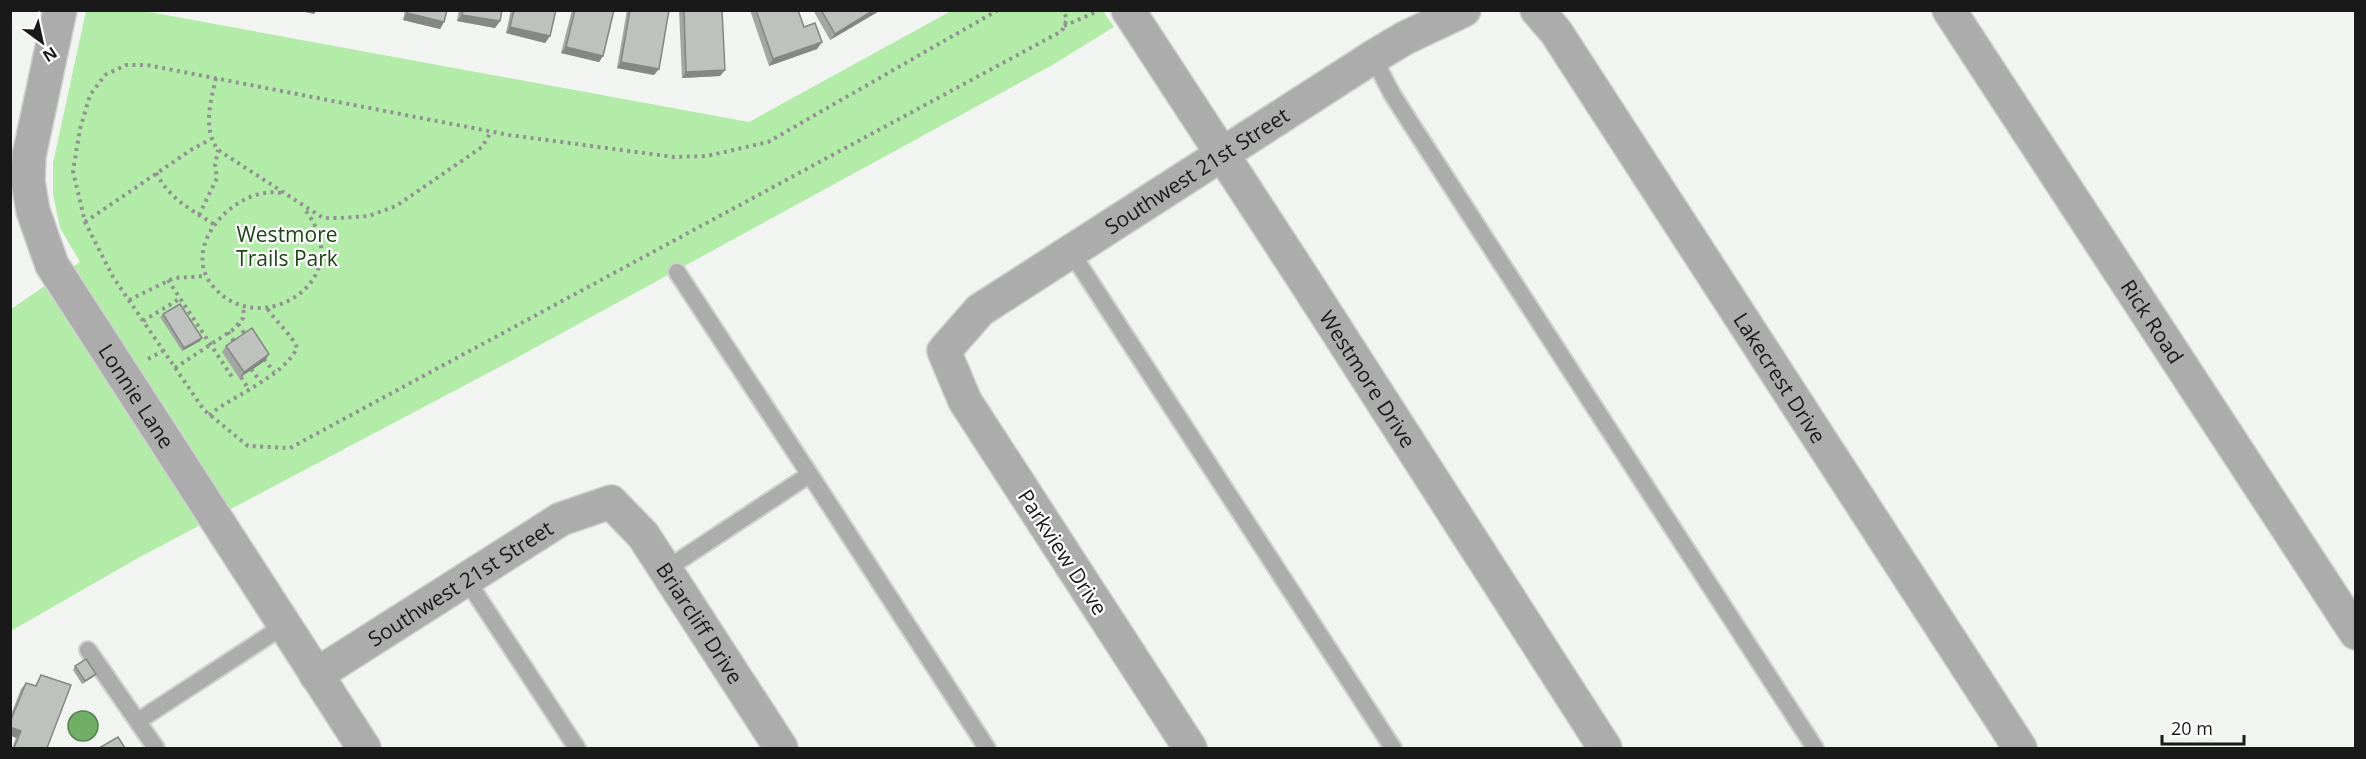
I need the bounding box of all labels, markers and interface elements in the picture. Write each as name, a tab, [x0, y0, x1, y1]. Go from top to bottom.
north arrow	[12, 12, 72, 72]
text: N	[39, 42, 62, 67]
street label: Southwest 21st Street	[1099, 101, 1294, 240]
park label: Westmore Trails Park	[236, 220, 338, 272]
street label: Rick Road	[2115, 274, 2190, 369]
street label: Westmore Drive	[1313, 305, 1422, 453]
street label: Lakecrest Drive	[1727, 307, 1833, 448]
street label: Lonnie Lane	[93, 338, 181, 454]
street label: Parkview Drive	[1012, 484, 1114, 620]
street label: Southwest 21st Street	[362, 514, 558, 652]
street label: Briarcliff Drive	[650, 557, 750, 689]
scale bar	[2162, 708, 2244, 746]
text: 20 m	[2171, 716, 2213, 740]

